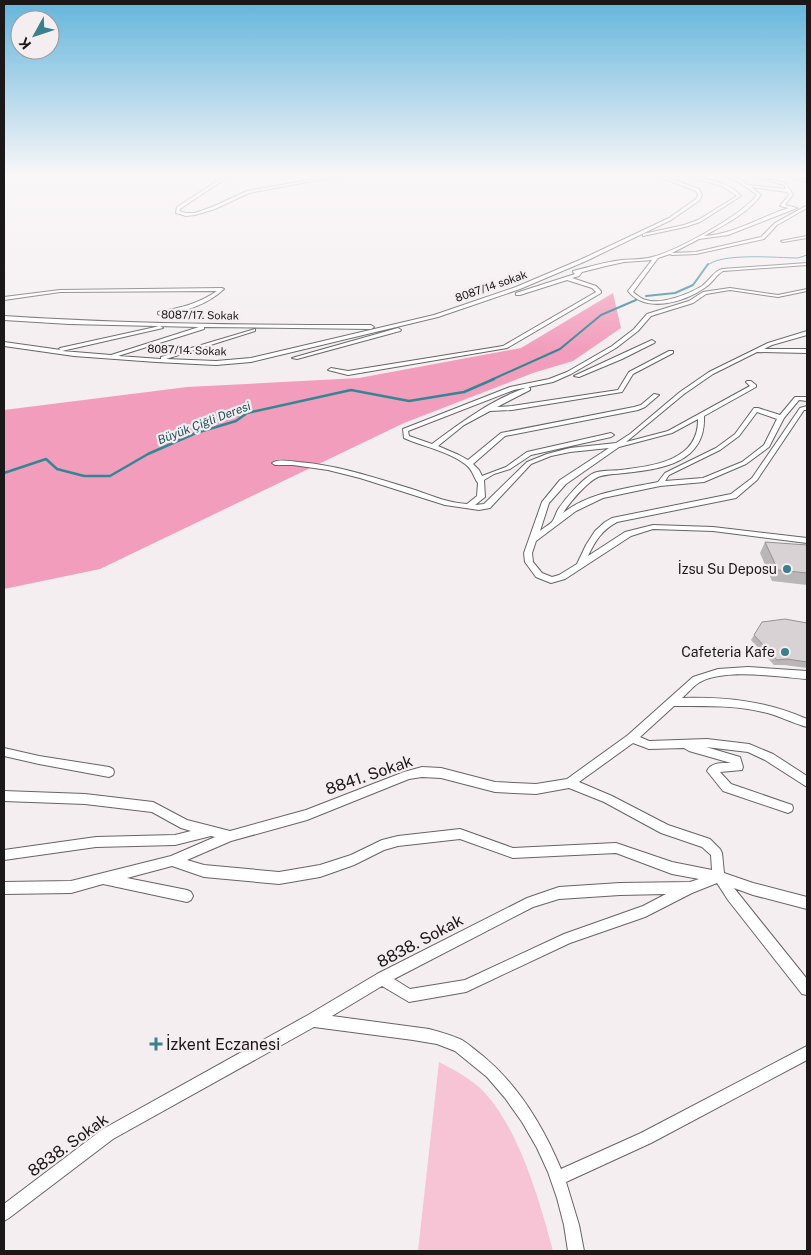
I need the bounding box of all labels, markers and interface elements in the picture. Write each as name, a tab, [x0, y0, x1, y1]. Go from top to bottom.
north arrow	[10, 10, 60, 60]
text: K	[16, 34, 34, 52]
street label: 8087/14 sokak	[453, 268, 529, 304]
street label: 8087/17. Sokak	[161, 308, 239, 322]
street label: 8087/14. Sokak	[147, 343, 227, 357]
water label: Büyük Çiğli Deresi	[155, 399, 253, 447]
place label: İzsu Su Deposu	[678, 559, 777, 577]
marker: İzsu Su Deposu	[781, 563, 793, 575]
place label: Cafeteria Kafe	[681, 644, 775, 660]
marker: Cafeteria Kafe	[779, 646, 791, 658]
street label: 8841. Sokak	[323, 751, 415, 799]
street label: 8838. Sokak	[374, 910, 466, 972]
place label: İzkent Eczanesi	[166, 1034, 280, 1054]
marker: İzkent Eczanesi	[150, 1038, 162, 1050]
street label: 8838. Sokak	[24, 1110, 112, 1180]

